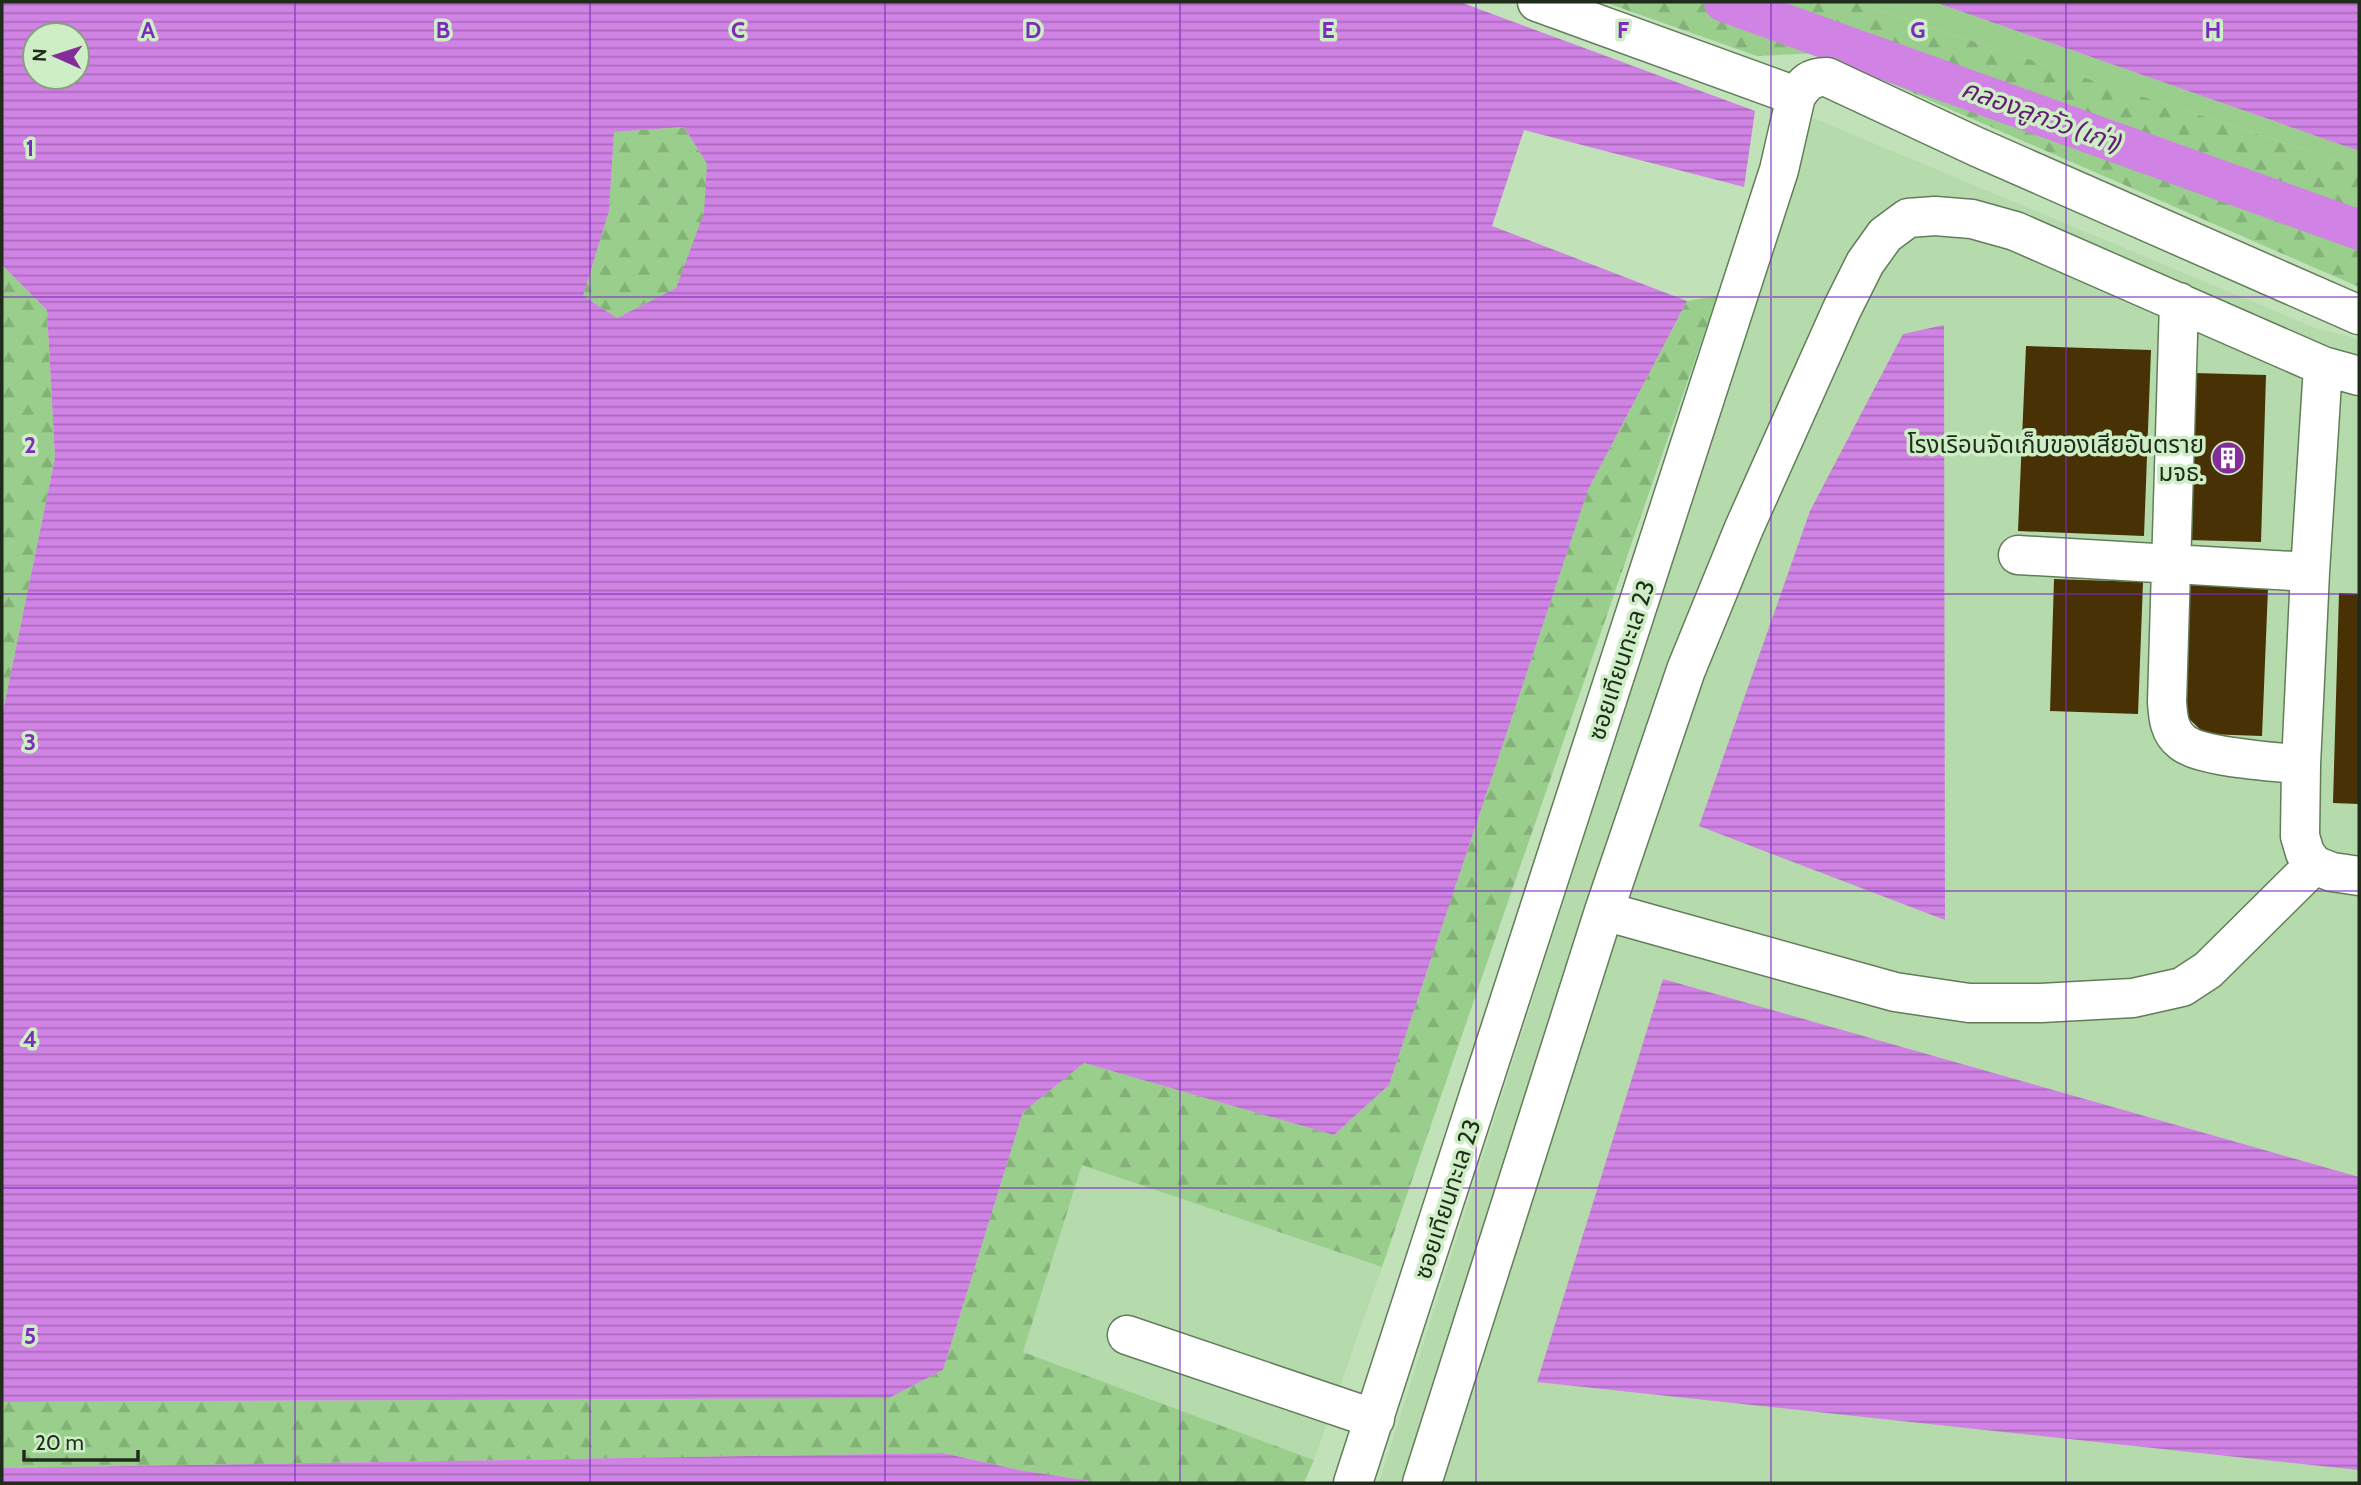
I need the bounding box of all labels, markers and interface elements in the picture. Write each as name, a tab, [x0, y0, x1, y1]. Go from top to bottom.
text: A	[141, 16, 156, 44]
text: B	[436, 16, 450, 44]
text: C	[731, 16, 745, 44]
text: D	[1025, 16, 1041, 44]
text: E	[1321, 16, 1335, 44]
text: F	[1617, 16, 1629, 44]
text: G	[1910, 16, 1926, 44]
text: H	[2205, 16, 2221, 44]
north arrow	[21, 21, 91, 91]
text: N	[28, 48, 51, 62]
water label: คลองลูกวัว (เก่า)	[1957, 72, 2127, 160]
text: 1	[26, 134, 34, 162]
place label: โรงเริอนจัดเก็บของเสียอันตราย มจธ.	[1908, 430, 2204, 487]
text: 2	[24, 431, 36, 459]
building icon: โรงเริอนจัดเก็บของเสียอันตราย มจธ.	[2209, 439, 2247, 477]
street label: ซอยเทียนทะเล 23	[1582, 576, 1660, 744]
text: 3	[24, 728, 36, 756]
text: 4	[23, 1025, 37, 1053]
street label: ซอยเทียนทะเล 23	[1408, 1115, 1486, 1283]
text: 5	[24, 1322, 36, 1350]
scale bar	[24, 1418, 138, 1462]
text: 20 m	[35, 1430, 84, 1455]

